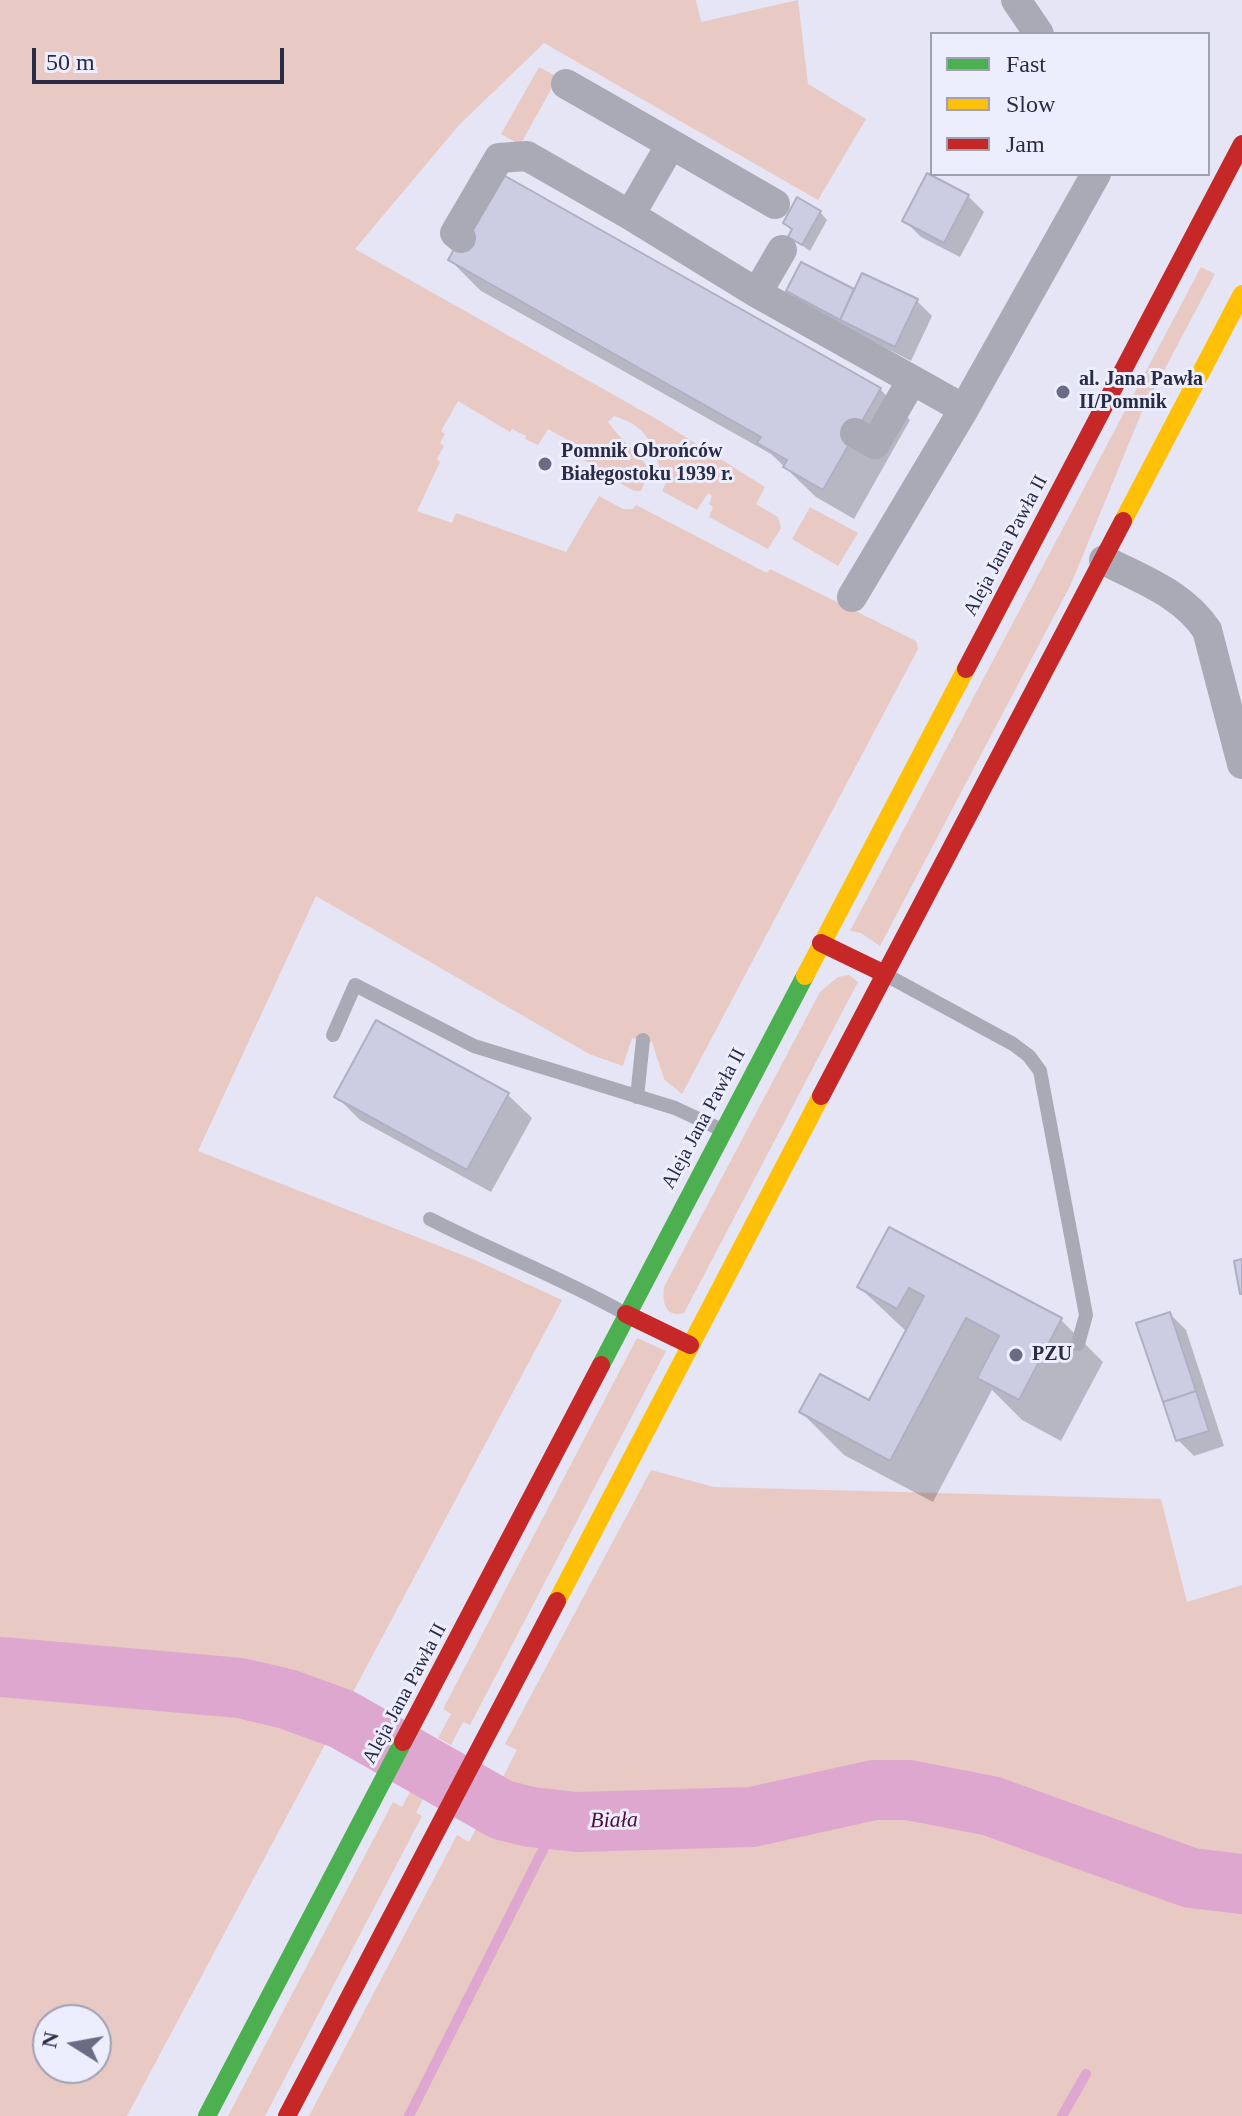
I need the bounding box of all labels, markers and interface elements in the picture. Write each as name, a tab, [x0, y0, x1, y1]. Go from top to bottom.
scale bar	[36, 32, 288, 82]
legend	[930, 32, 1210, 176]
text: 50 m	[46, 49, 95, 75]
text: Fast	[1006, 51, 1046, 77]
text: Slow	[1006, 91, 1055, 117]
text: Jam	[1006, 131, 1045, 157]
place label: al. Jana Pawła II/Pomnik	[1079, 368, 1203, 415]
marker: al. Jana Pawła II/Pomnik	[1054, 383, 1072, 401]
place label: Pomnik Obrońców Białegostoku 1939 r.	[561, 440, 733, 487]
marker: Pomnik Obrońców Białegostoku 1939 r.	[536, 455, 554, 473]
street label: Aleja Jana Pawła II	[959, 471, 1053, 621]
street label: Aleja Jana Pawła II	[657, 1044, 751, 1194]
place label: PZU	[1032, 1343, 1072, 1367]
marker: PZU	[1007, 1346, 1025, 1364]
street label: Aleja Jana Pawła II	[358, 1619, 452, 1769]
water label: Biała	[590, 1807, 638, 1835]
north arrow	[32, 2004, 112, 2084]
text: N	[36, 2030, 64, 2050]

